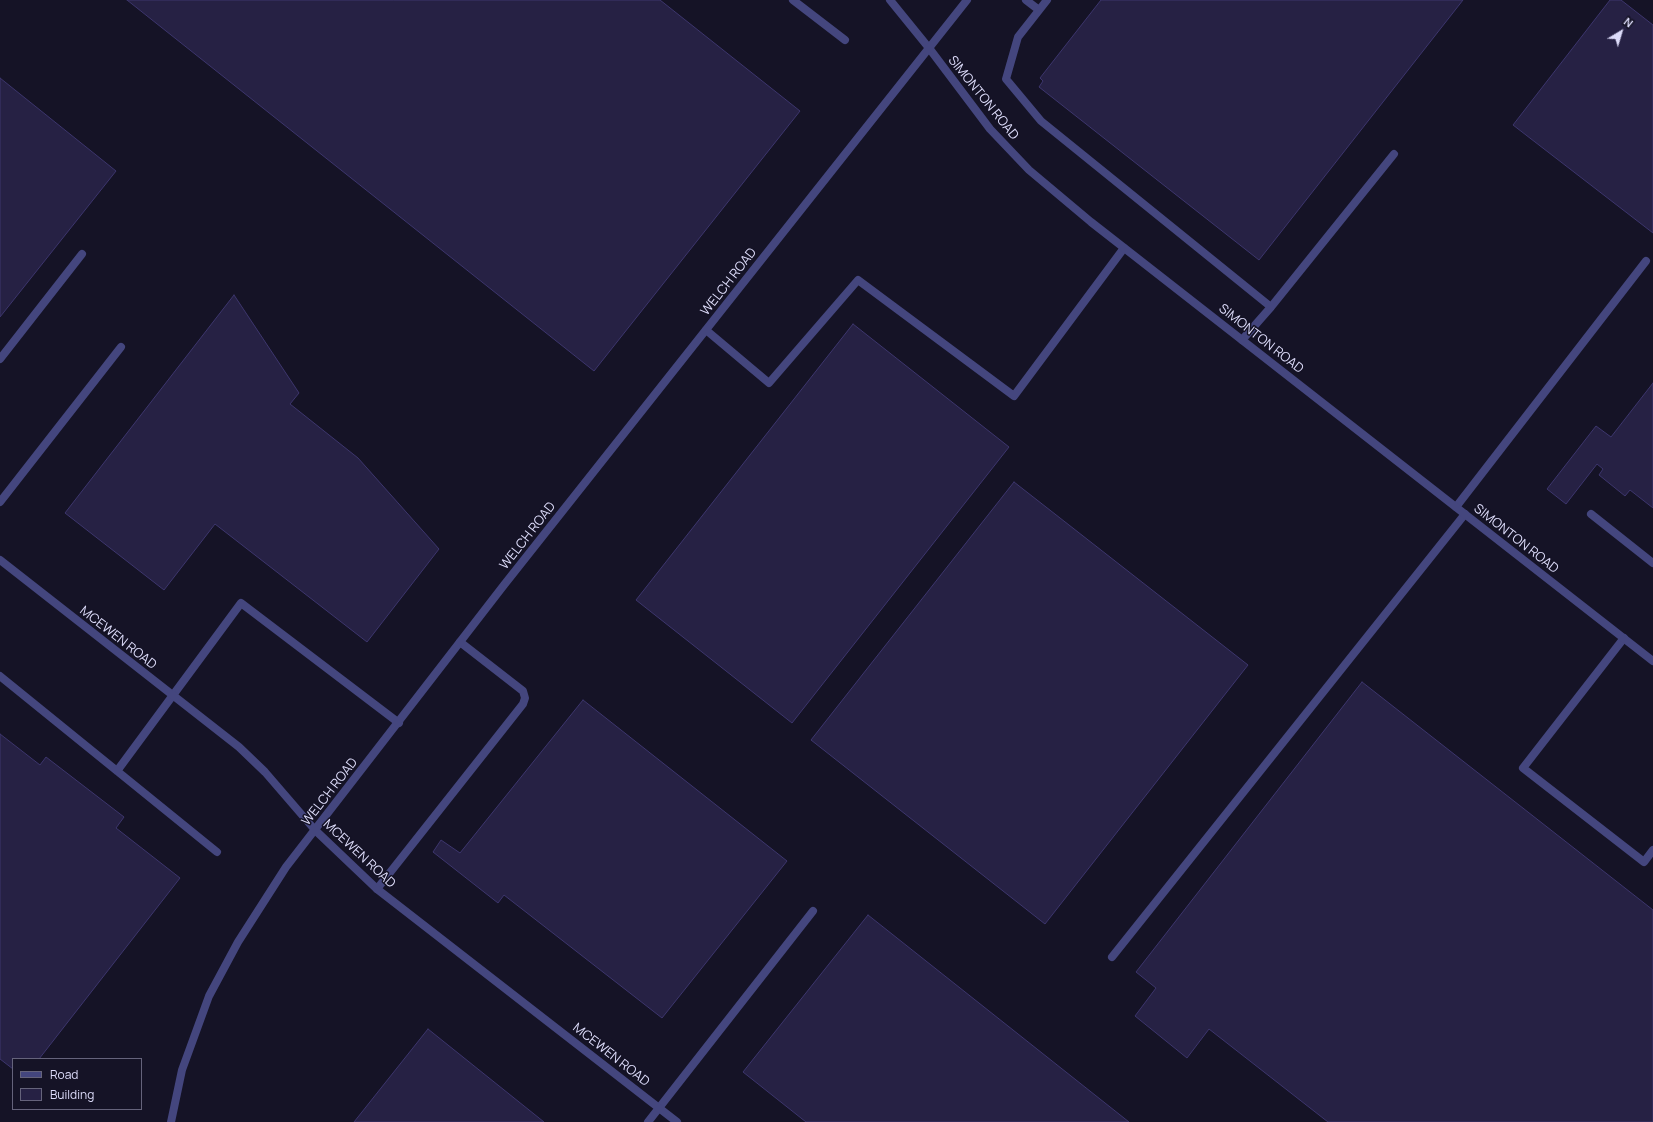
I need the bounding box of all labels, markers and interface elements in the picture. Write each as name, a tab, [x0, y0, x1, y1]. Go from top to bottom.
north arrow	[1601, 12, 1641, 52]
text: N	[1621, 14, 1636, 30]
street label: SIMONTON ROAD	[944, 53, 1022, 143]
street label: WELCH ROAD	[698, 245, 760, 319]
street label: SIMONTON ROAD	[1216, 301, 1306, 377]
street label: WELCH ROAD	[497, 499, 559, 573]
street label: SIMONTON ROAD	[1471, 501, 1561, 577]
street label: MCEWEN ROAD	[77, 603, 159, 673]
street label: WELCH ROAD	[299, 755, 361, 829]
street label: MCEWEN ROAD	[320, 817, 398, 891]
street label: MCEWEN ROAD	[570, 1020, 652, 1090]
legend	[12, 1058, 142, 1110]
text: Road	[50, 1066, 78, 1083]
text: Building	[50, 1086, 94, 1103]

